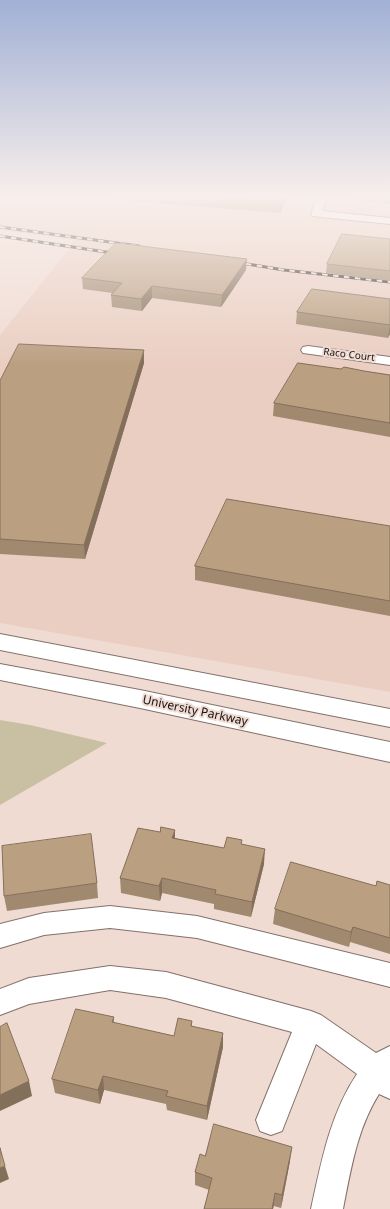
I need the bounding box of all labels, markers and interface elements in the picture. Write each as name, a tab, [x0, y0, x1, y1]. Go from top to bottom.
street label: Raco Court	[323, 346, 375, 364]
street label: University Parkway	[141, 693, 249, 729]

